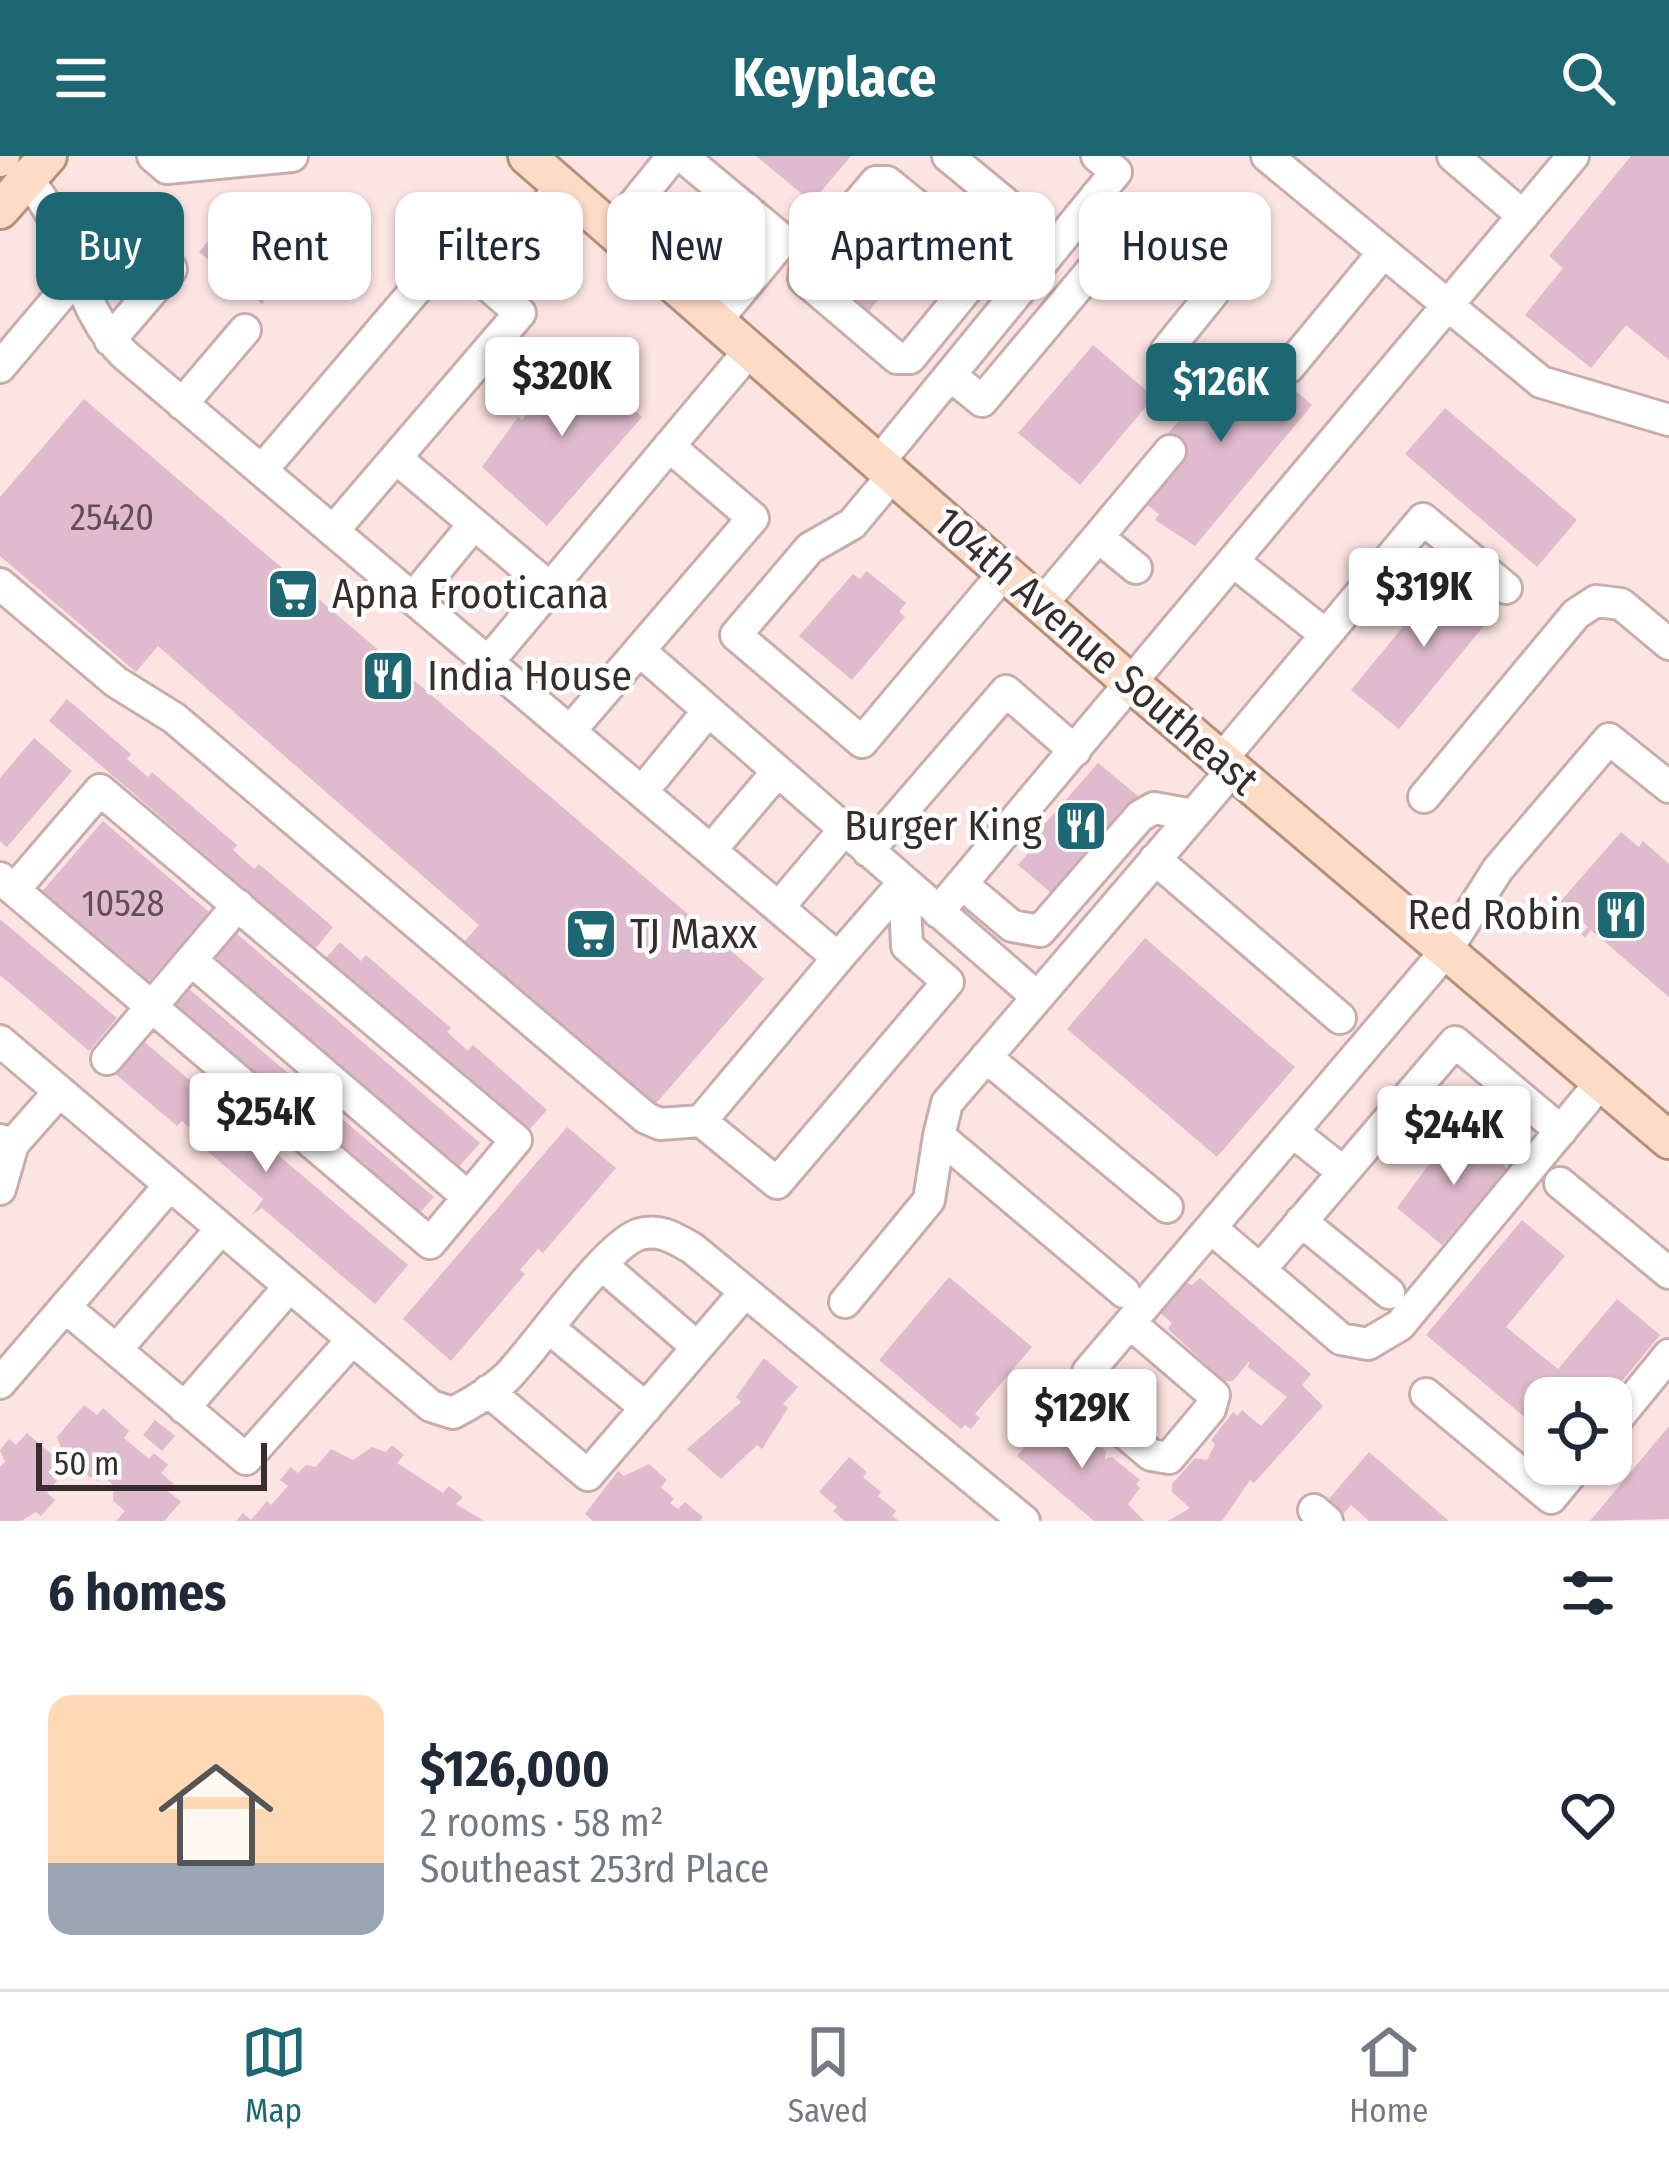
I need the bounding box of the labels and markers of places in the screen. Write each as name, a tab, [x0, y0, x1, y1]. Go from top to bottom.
pin: $320K	[478, 337, 646, 439]
pin: $126K	[1137, 343, 1305, 445]
pin: $319K	[1340, 548, 1508, 650]
supermarket icon: Apna Frooticana	[265, 566, 321, 622]
place label: Apna Frooticana	[332, 569, 609, 619]
restaurant icon: India House	[360, 648, 416, 704]
place label: India House	[427, 651, 632, 701]
restaurant icon: Burger King	[1053, 798, 1109, 854]
place label: Burger King	[844, 801, 1042, 851]
restaurant icon: Red Robin	[1593, 887, 1649, 943]
place label: Red Robin	[1407, 890, 1582, 940]
supermarket icon: TJ Maxx	[563, 906, 619, 962]
place label: TJ Maxx	[630, 909, 758, 959]
pin: $254K	[182, 1073, 350, 1175]
pin: $244K	[1370, 1086, 1538, 1188]
pin: $129K	[998, 1369, 1166, 1471]

